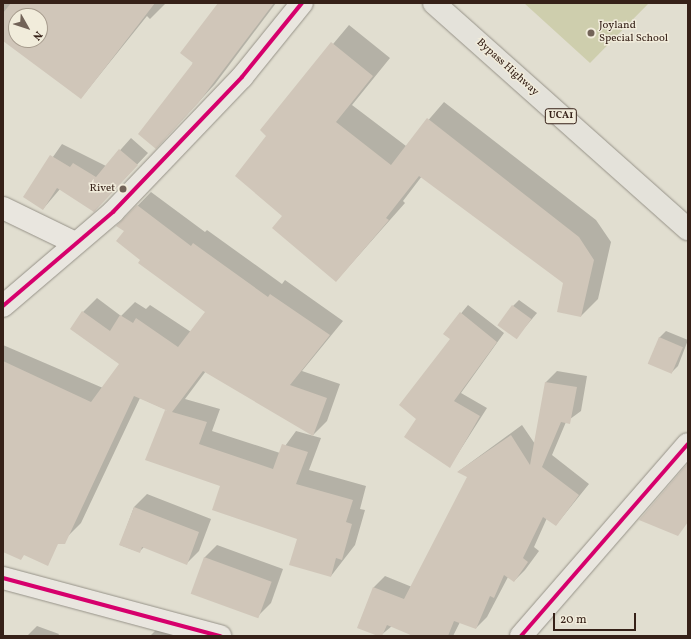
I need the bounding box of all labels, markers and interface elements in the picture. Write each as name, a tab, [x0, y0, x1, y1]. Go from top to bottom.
north arrow	[8, 8, 48, 48]
place label: Joyland Special School	[599, 20, 668, 46]
text: N	[29, 27, 45, 43]
marker: Joyland Special School	[586, 28, 596, 38]
street label: Bypass Highway	[473, 37, 541, 99]
road number: UCA1	[544, 108, 578, 124]
place label: Rivet	[89, 182, 115, 196]
marker: Rivet	[118, 184, 128, 194]
scale bar	[555, 605, 638, 631]
text: 20 m	[560, 612, 587, 628]

